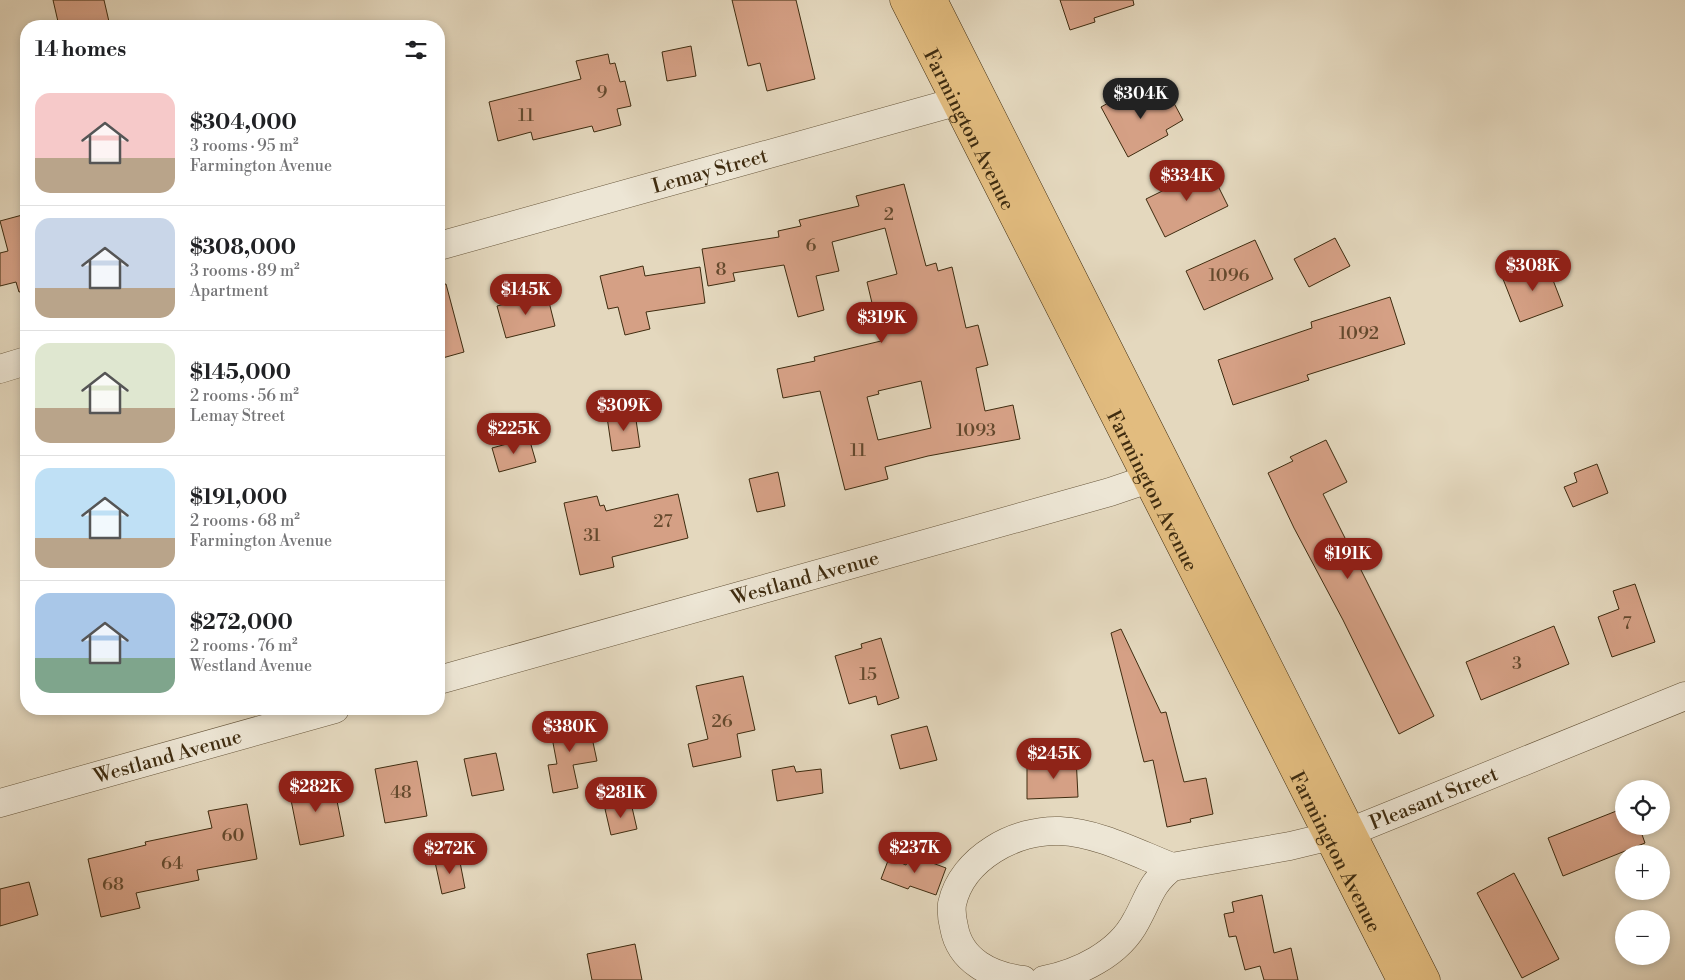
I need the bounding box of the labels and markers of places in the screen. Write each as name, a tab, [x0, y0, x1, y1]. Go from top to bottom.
pin: $304K	[1106, 78, 1176, 120]
pin: $334K	[1152, 160, 1222, 202]
pin: $308K	[1498, 250, 1568, 292]
pin: $145K	[491, 274, 561, 316]
pin: $319K	[847, 302, 917, 344]
pin: $309K	[589, 390, 659, 432]
pin: $225K	[479, 412, 549, 455]
pin: $191K	[1313, 538, 1383, 580]
pin: $380K	[535, 710, 605, 753]
pin: $245K	[1019, 738, 1089, 780]
pin: $282K	[281, 770, 351, 813]
pin: $281K	[586, 776, 656, 819]
pin: $272K	[415, 832, 485, 875]
pin: $237K	[880, 832, 950, 874]

